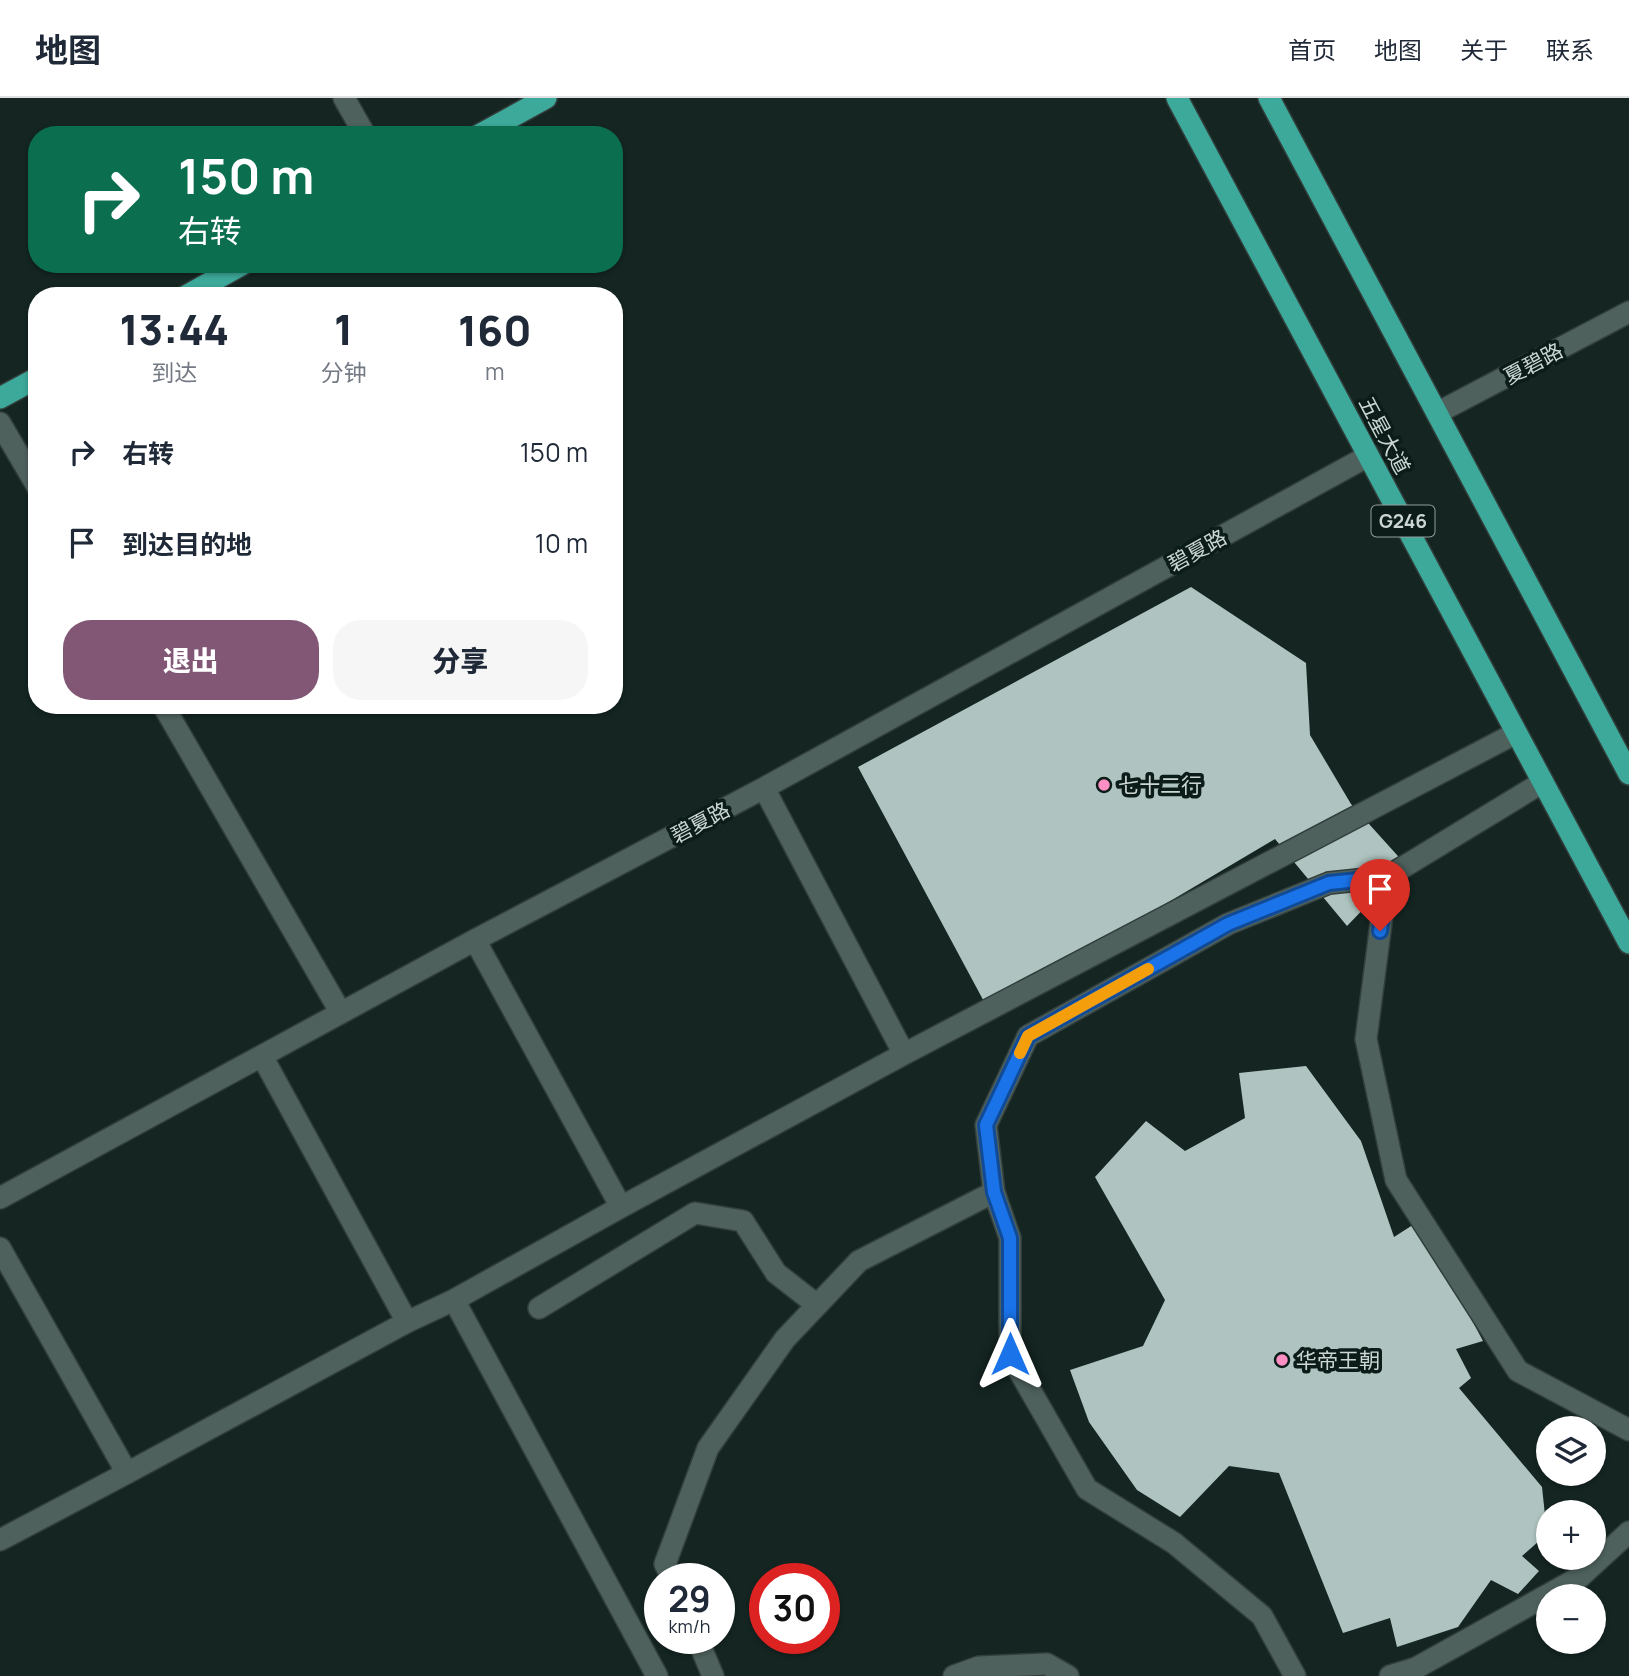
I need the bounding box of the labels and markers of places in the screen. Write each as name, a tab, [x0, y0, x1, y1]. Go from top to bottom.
place label: 七十二行	[1118, 771, 1202, 799]
marker: 七十二行	[1096, 777, 1112, 793]
pin	[1350, 859, 1410, 931]
place label: 华帝王朝	[1296, 1346, 1380, 1374]
marker: 华帝王朝	[1274, 1352, 1290, 1368]

